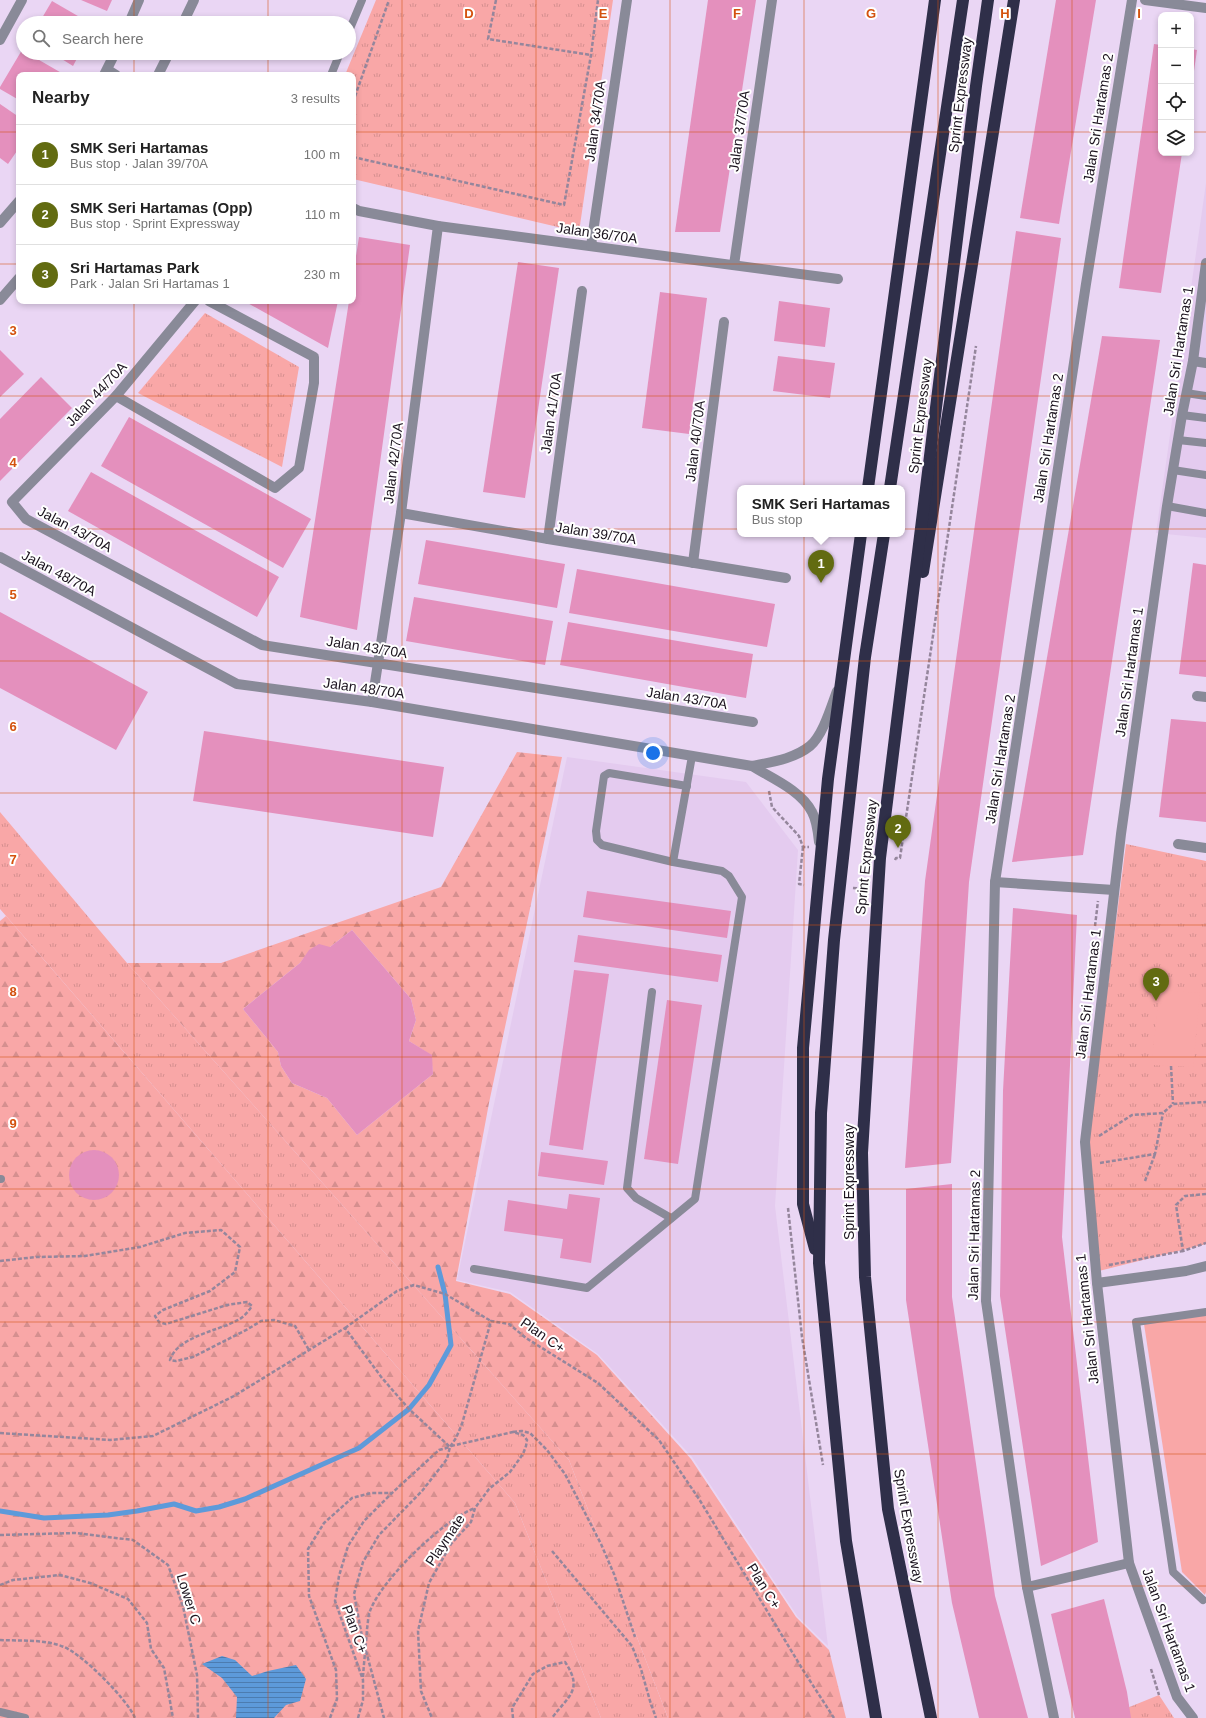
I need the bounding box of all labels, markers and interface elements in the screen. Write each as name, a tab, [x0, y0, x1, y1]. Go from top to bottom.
text: D	[464, 6, 474, 21]
text: E	[599, 6, 608, 21]
text: F	[733, 6, 741, 21]
text: G	[866, 6, 876, 21]
text: H	[1000, 6, 1010, 21]
text: I	[1137, 6, 1141, 21]
map controls	[1158, 12, 1194, 156]
button: +	[1158, 12, 1194, 48]
search box	[16, 16, 356, 60]
icon: search	[30, 27, 52, 49]
text: Search here	[62, 30, 144, 47]
street label: Sprint Expressway	[945, 36, 975, 154]
button: −	[1158, 48, 1194, 84]
street label: Jalan Sri Hartamas 2	[1080, 52, 1116, 184]
street label: Jalan 34/70A	[581, 79, 609, 163]
button: locate	[1158, 84, 1194, 120]
text: Nearby	[32, 88, 90, 107]
street label: Jalan 37/70A	[725, 89, 753, 173]
text: 3 results	[291, 91, 340, 106]
button: layers	[1158, 120, 1194, 156]
text: SMK Seri Hartamas	[70, 139, 208, 156]
text: 1	[41, 147, 49, 162]
text: 100 m	[304, 147, 340, 162]
text: Bus stop · Jalan 39/70A	[70, 156, 208, 171]
text: SMK Seri Hartamas (Opp)	[70, 199, 253, 216]
text: 2	[41, 207, 49, 222]
text: 110 m	[305, 207, 340, 222]
text: Bus stop · Sprint Expressway	[70, 216, 240, 231]
street label: Jalan 36/70A	[555, 219, 639, 247]
text: Sri Hartamas Park	[70, 259, 199, 276]
text: 3	[41, 267, 49, 282]
text: 230 m	[304, 267, 340, 282]
text: Park · Jalan Sri Hartamas 1	[70, 276, 230, 291]
street label: Jalan Sri Hartamas 1	[1160, 285, 1196, 417]
text: 3	[9, 323, 17, 338]
street label: Sprint Expressway	[905, 357, 935, 475]
street label: Jalan 44/70A	[62, 358, 130, 429]
street label: Jalan 41/70A	[537, 371, 565, 455]
street label: Jalan Sri Hartamas 2	[1030, 372, 1066, 504]
street label: Jalan 40/70A	[682, 399, 708, 483]
street label: Jalan 42/70A	[380, 421, 406, 505]
text: 4	[9, 455, 17, 470]
popup	[737, 485, 905, 537]
text: SMK Seri Hartamas	[752, 495, 890, 512]
street label: Jalan 43/70A	[35, 503, 115, 556]
text: Bus stop	[752, 512, 802, 527]
street label: Jalan 39/70A	[554, 519, 638, 547]
street label: Jalan 48/70A	[19, 547, 99, 600]
pin: 1	[808, 550, 834, 583]
text: 5	[9, 587, 17, 602]
street label: Jalan Sri Hartamas 1	[1112, 606, 1146, 738]
street label: Jalan 43/70A	[325, 633, 409, 661]
street label: Jalan 48/70A	[322, 674, 406, 702]
street label: Jalan 43/70A	[645, 684, 729, 712]
street label: Jalan Sri Hartamas 2	[982, 693, 1018, 825]
text: 6	[9, 719, 17, 734]
your location	[643, 743, 663, 763]
street label: Sprint Expressway	[852, 799, 880, 915]
pin: 2	[885, 815, 911, 848]
text: 7	[9, 852, 17, 867]
street label: Jalan Sri Hartamas 1	[1072, 928, 1104, 1060]
pin: 3	[1143, 968, 1169, 1001]
text: 8	[9, 984, 17, 999]
text: 9	[9, 1116, 17, 1131]
street label: Sprint Expressway	[841, 1124, 857, 1240]
street label: Jalan Sri Hartamas 2	[965, 1169, 983, 1300]
street label: Jalan Sri Hartamas 1	[1072, 1253, 1102, 1385]
street label: Plan C+	[518, 1314, 568, 1356]
street label: Sprint Expressway	[891, 1468, 927, 1584]
street label: Playmate	[422, 1511, 468, 1569]
street label: Plan C+	[744, 1560, 784, 1612]
street label: Jalan Sri Hartamas 1	[1139, 1566, 1199, 1694]
street label: Lower C	[174, 1572, 204, 1626]
street label: Plan C+	[339, 1603, 371, 1655]

